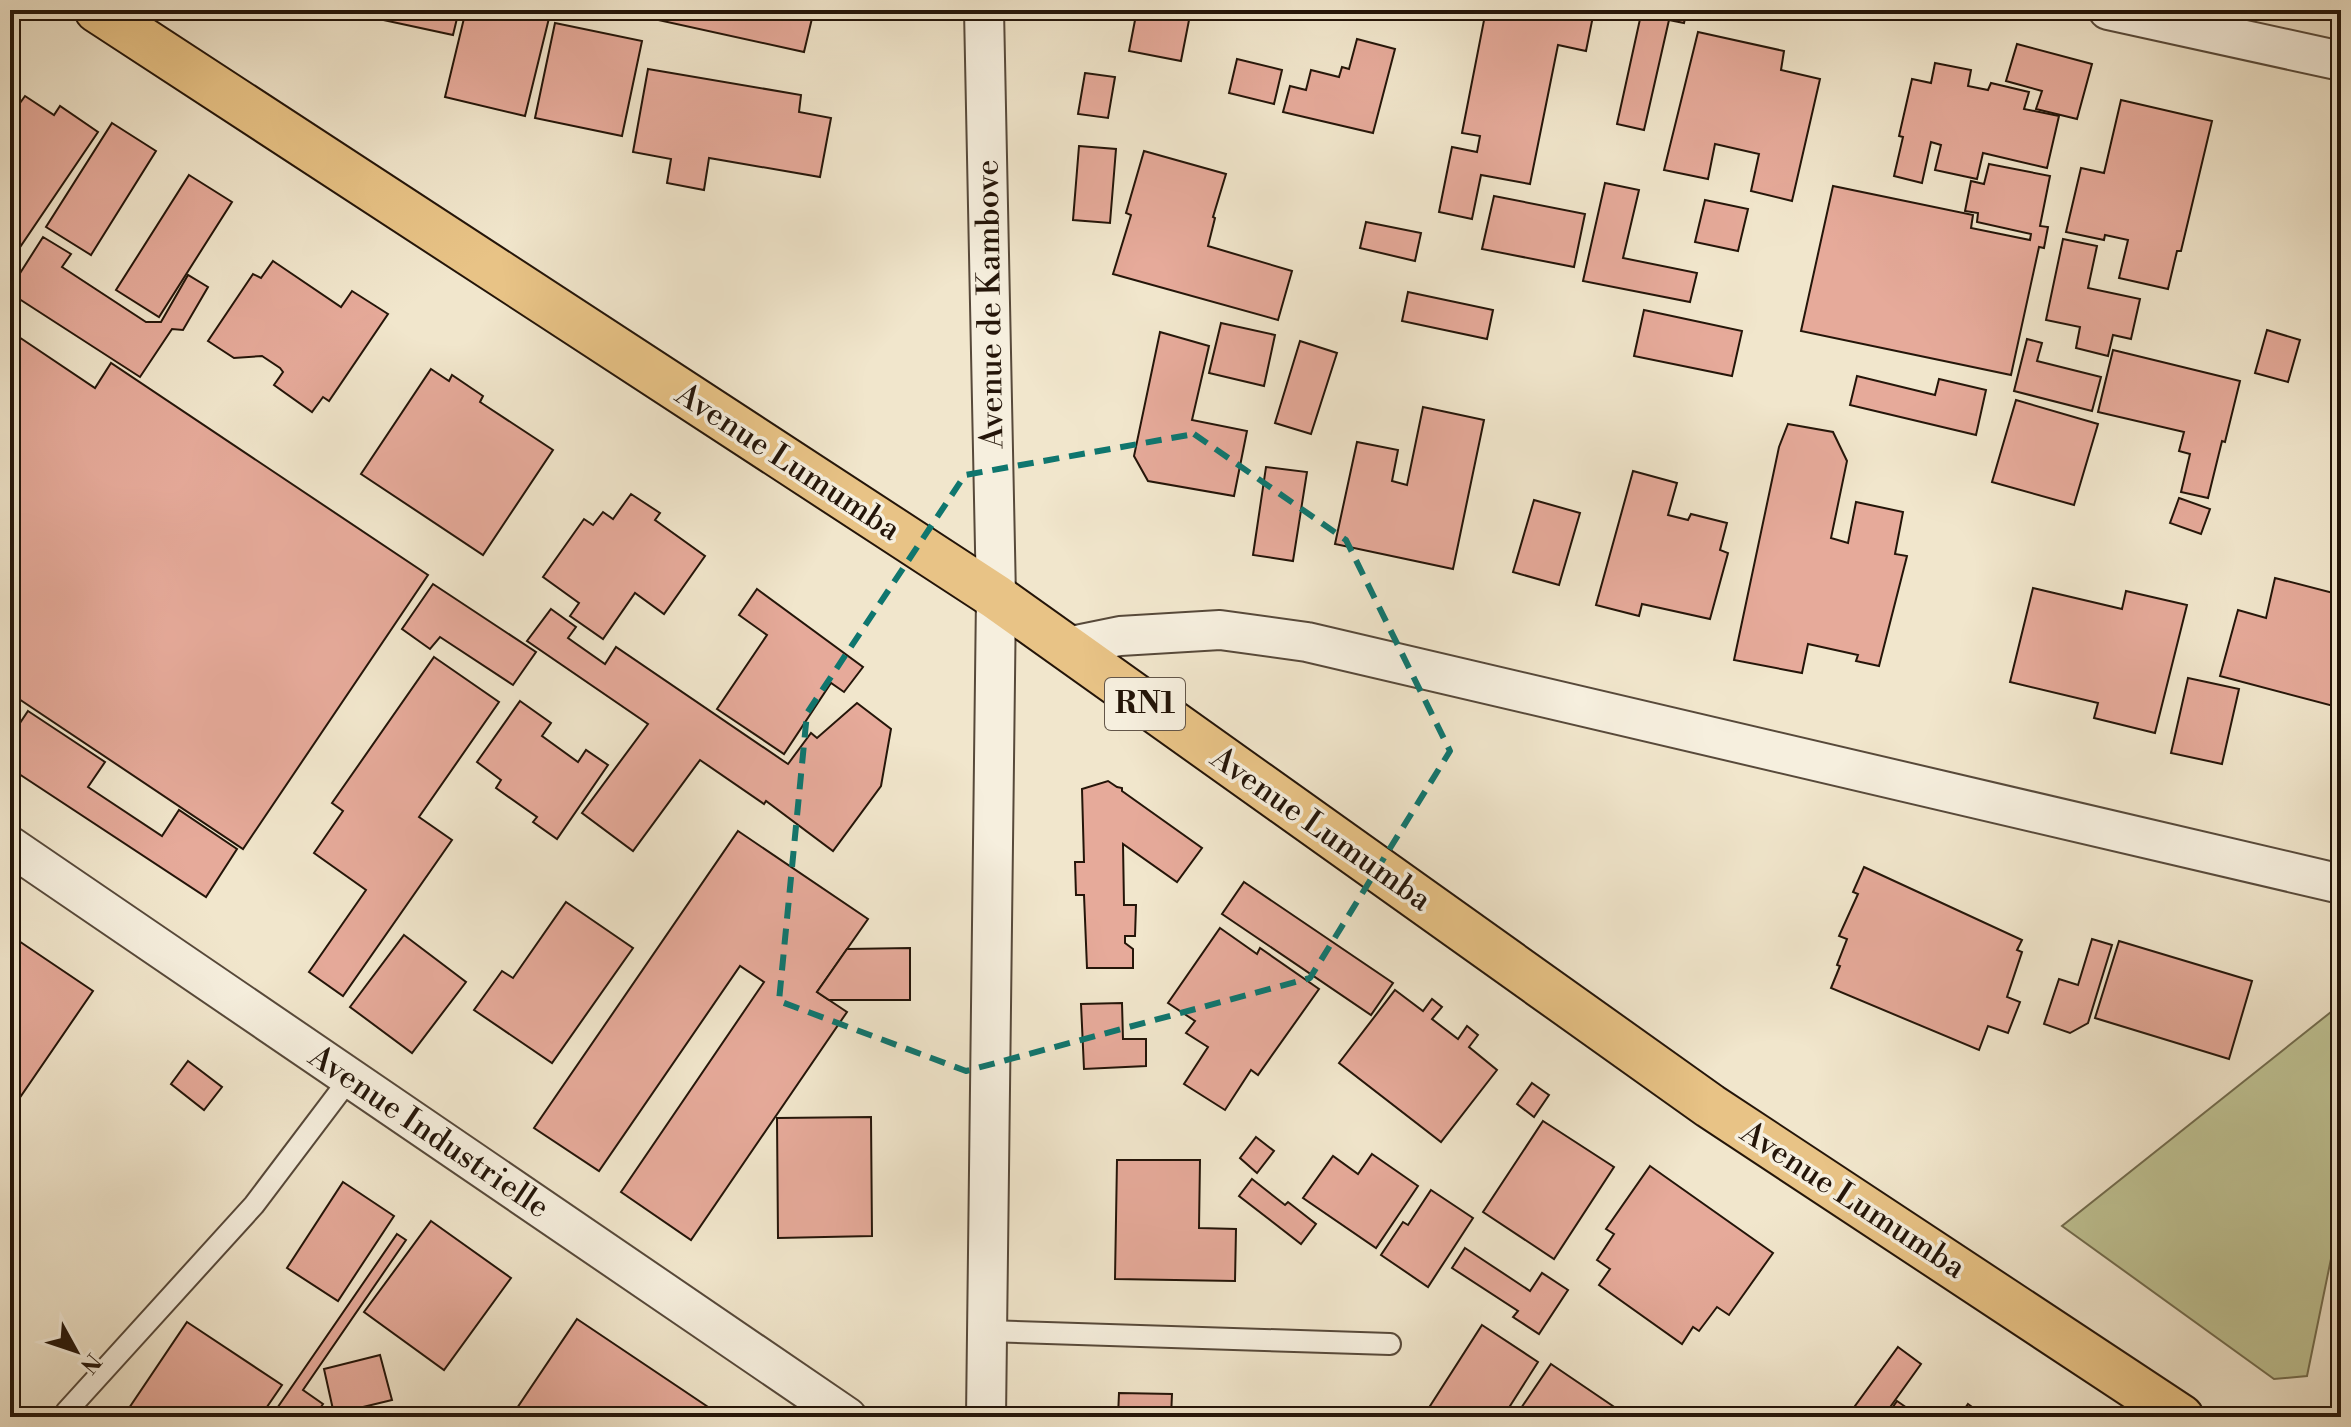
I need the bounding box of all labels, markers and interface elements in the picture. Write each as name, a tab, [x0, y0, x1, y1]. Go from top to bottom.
street label: Avenue de Kambove	[967, 159, 1013, 450]
street label: Avenue Lumumba	[667, 374, 909, 550]
road number: RN1	[1105, 678, 1185, 730]
street label: Avenue Lumumba	[1202, 737, 1440, 920]
street label: Avenue Industrielle	[300, 1036, 557, 1227]
street label: Avenue Lumumba	[1732, 1112, 1974, 1288]
north arrow	[36, 1311, 116, 1391]
text: N	[74, 1348, 106, 1379]

